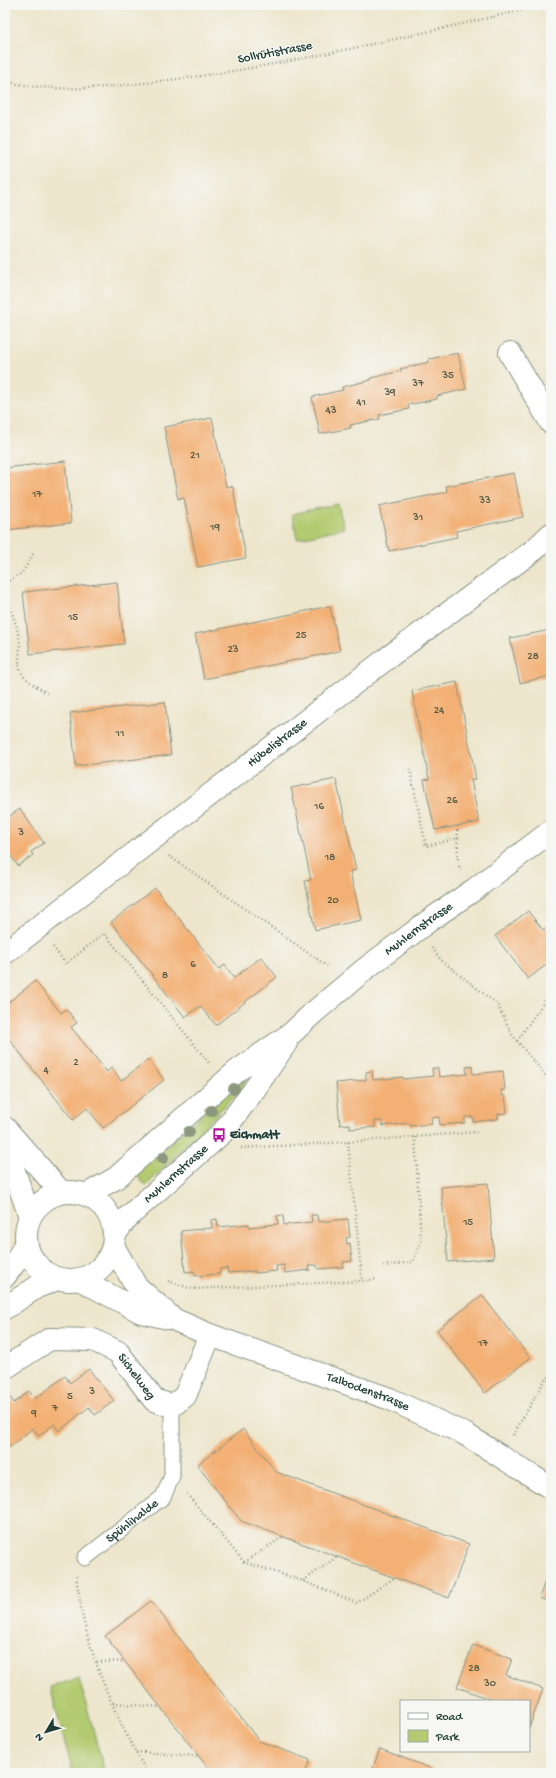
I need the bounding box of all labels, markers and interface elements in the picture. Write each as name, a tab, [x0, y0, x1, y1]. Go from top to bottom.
street label: Sollrütistrasse	[236, 38, 314, 68]
house number: 35	[441, 370, 454, 382]
house number: 37	[411, 378, 424, 390]
house number: 39	[383, 387, 396, 399]
house number: 41	[356, 397, 366, 409]
house number: 43	[326, 405, 337, 417]
house number: 21	[190, 450, 200, 462]
house number: 17	[31, 489, 42, 501]
house number: 33	[478, 495, 491, 507]
house number: 31	[412, 512, 423, 524]
house number: 19	[209, 522, 220, 534]
house number: 15	[67, 612, 78, 624]
house number: 25	[295, 630, 307, 642]
house number: 23	[227, 644, 239, 656]
house number: 28	[527, 651, 539, 663]
house number: 24	[434, 705, 445, 717]
street label: Hübelistrasse	[245, 715, 310, 770]
house number: 11	[115, 728, 124, 740]
house number: 26	[447, 795, 458, 807]
house number: 16	[313, 801, 324, 813]
house number: 3	[17, 827, 24, 839]
house number: 18	[324, 852, 335, 864]
house number: 20	[327, 895, 339, 907]
street label: Muhlernstrasse	[382, 899, 456, 959]
house number: 6	[190, 959, 196, 971]
house number: 8	[162, 970, 168, 982]
house number: 2	[73, 1057, 79, 1069]
house number: 4	[43, 1065, 49, 1077]
bus stop icon: Eichmatt	[211, 1127, 227, 1143]
place label: Eichmatt	[230, 1128, 281, 1143]
street label: Muhlernstrasse	[141, 1141, 211, 1206]
house number: 15	[462, 1217, 473, 1229]
house number: 17	[477, 1338, 488, 1350]
street label: Sichelweg	[114, 1350, 159, 1403]
street label: Talbodenstrasse	[324, 1369, 412, 1415]
house number: 3	[88, 1386, 95, 1398]
house number: 5	[67, 1391, 73, 1403]
house number: 7	[51, 1403, 58, 1415]
house number: 9	[30, 1408, 37, 1420]
street label: Spühlihalde	[103, 1496, 162, 1546]
house number: 28	[468, 1663, 480, 1675]
house number: 30	[483, 1678, 496, 1690]
legend	[400, 1700, 530, 1752]
text: Road	[436, 1711, 463, 1725]
north arrow	[26, 1712, 66, 1752]
text: N	[33, 1730, 47, 1743]
text: Park	[435, 1731, 461, 1745]

